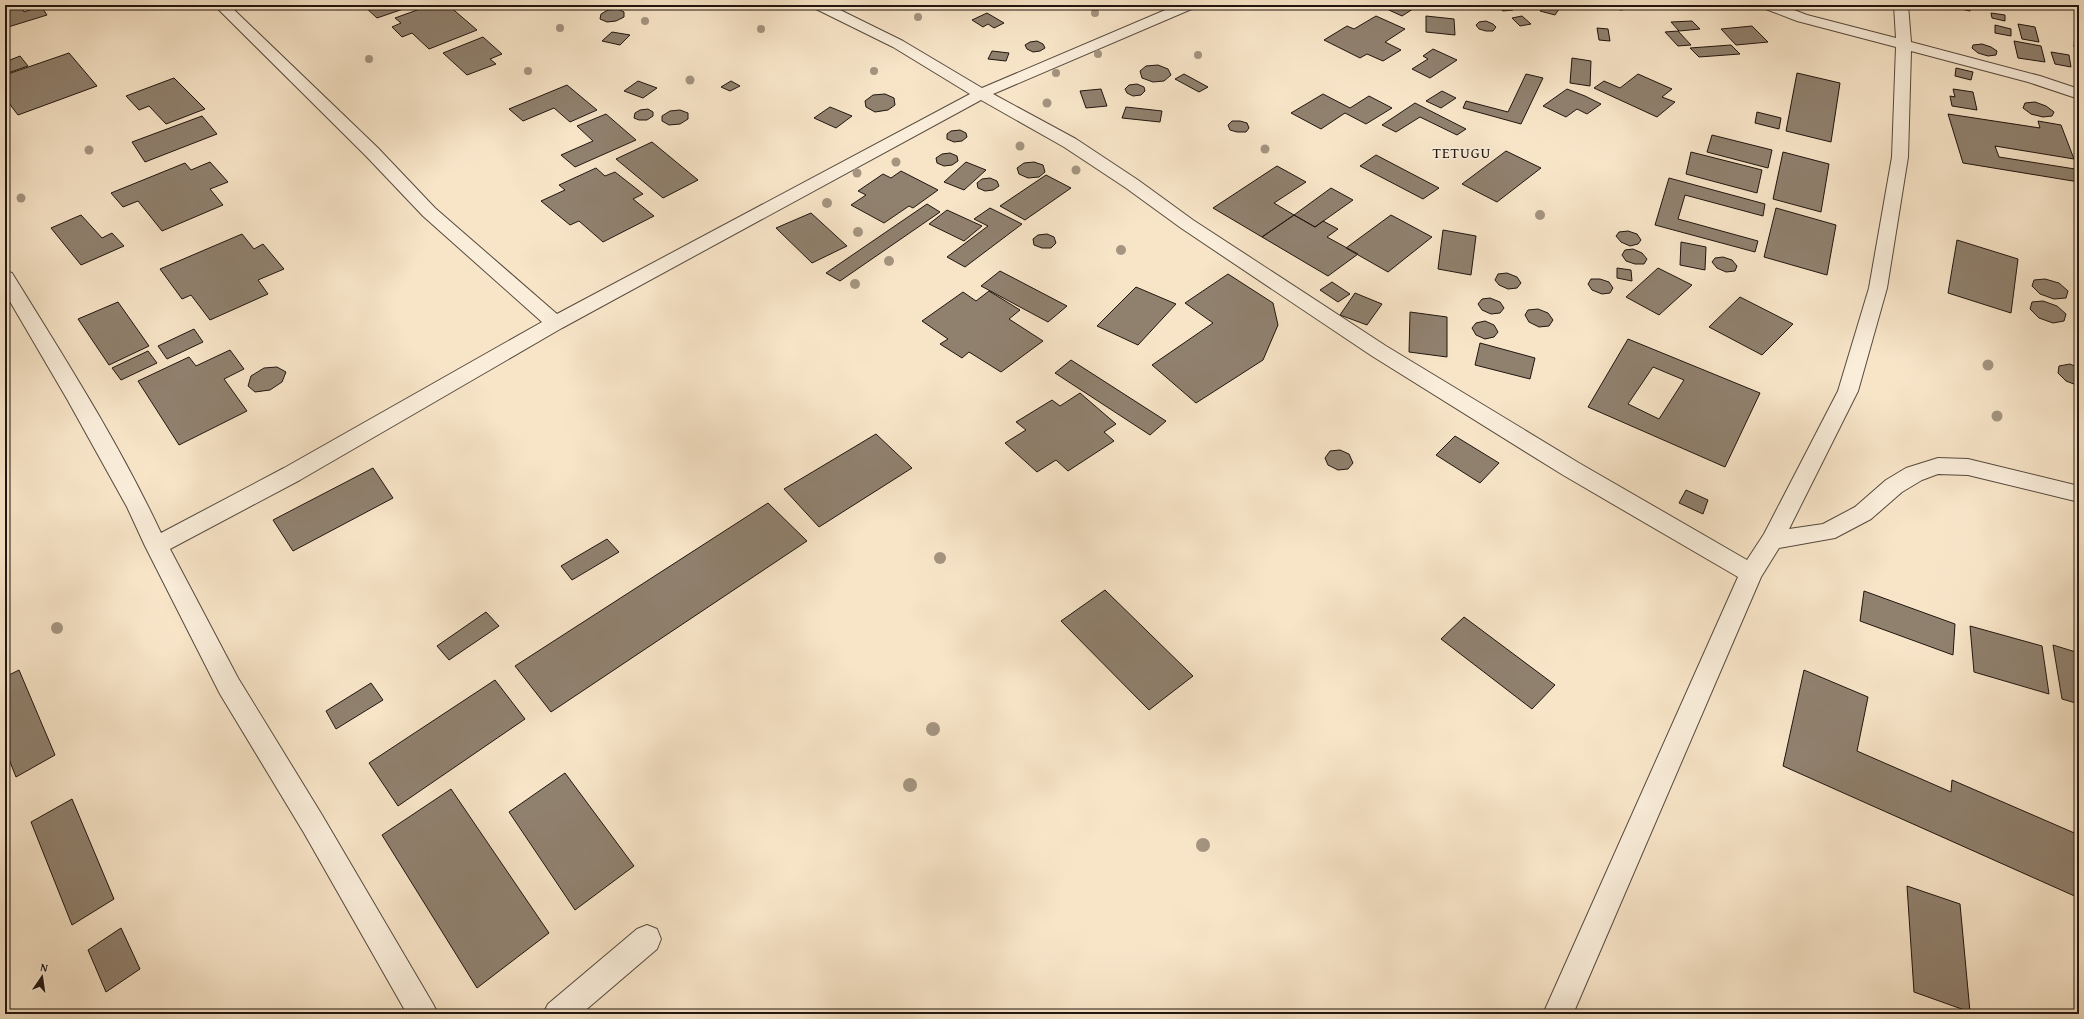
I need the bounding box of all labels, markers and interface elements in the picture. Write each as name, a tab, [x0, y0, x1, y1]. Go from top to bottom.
district label: TETUGU	[1432, 142, 1492, 163]
north arrow	[22, 957, 62, 997]
text: N	[39, 959, 50, 976]

